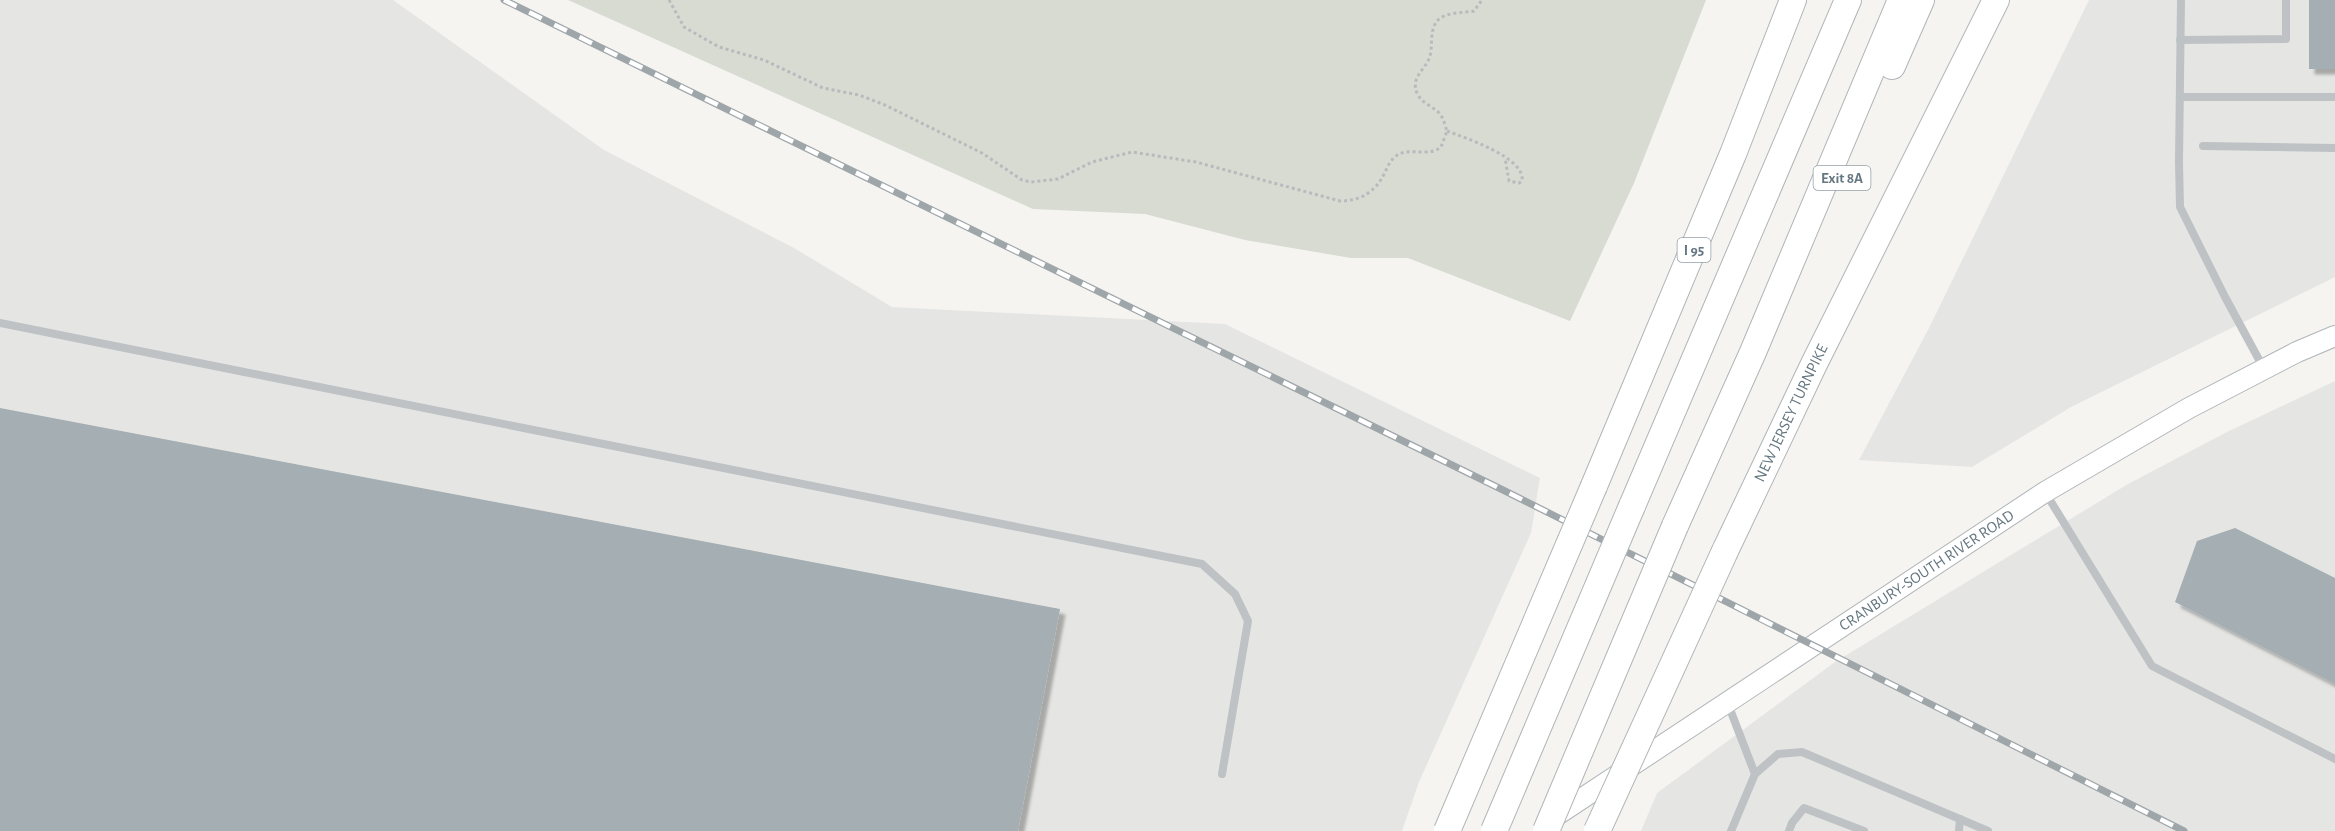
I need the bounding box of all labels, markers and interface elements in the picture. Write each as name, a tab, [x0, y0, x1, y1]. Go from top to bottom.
road number: Exit 8A	[1814, 166, 1870, 190]
road number: I 95	[1678, 238, 1710, 262]
street label: NEW JERSEY TURNPIKE	[1751, 341, 1831, 484]
street label: CRANBURY-SOUTH RIVER ROAD	[1836, 507, 2017, 634]

